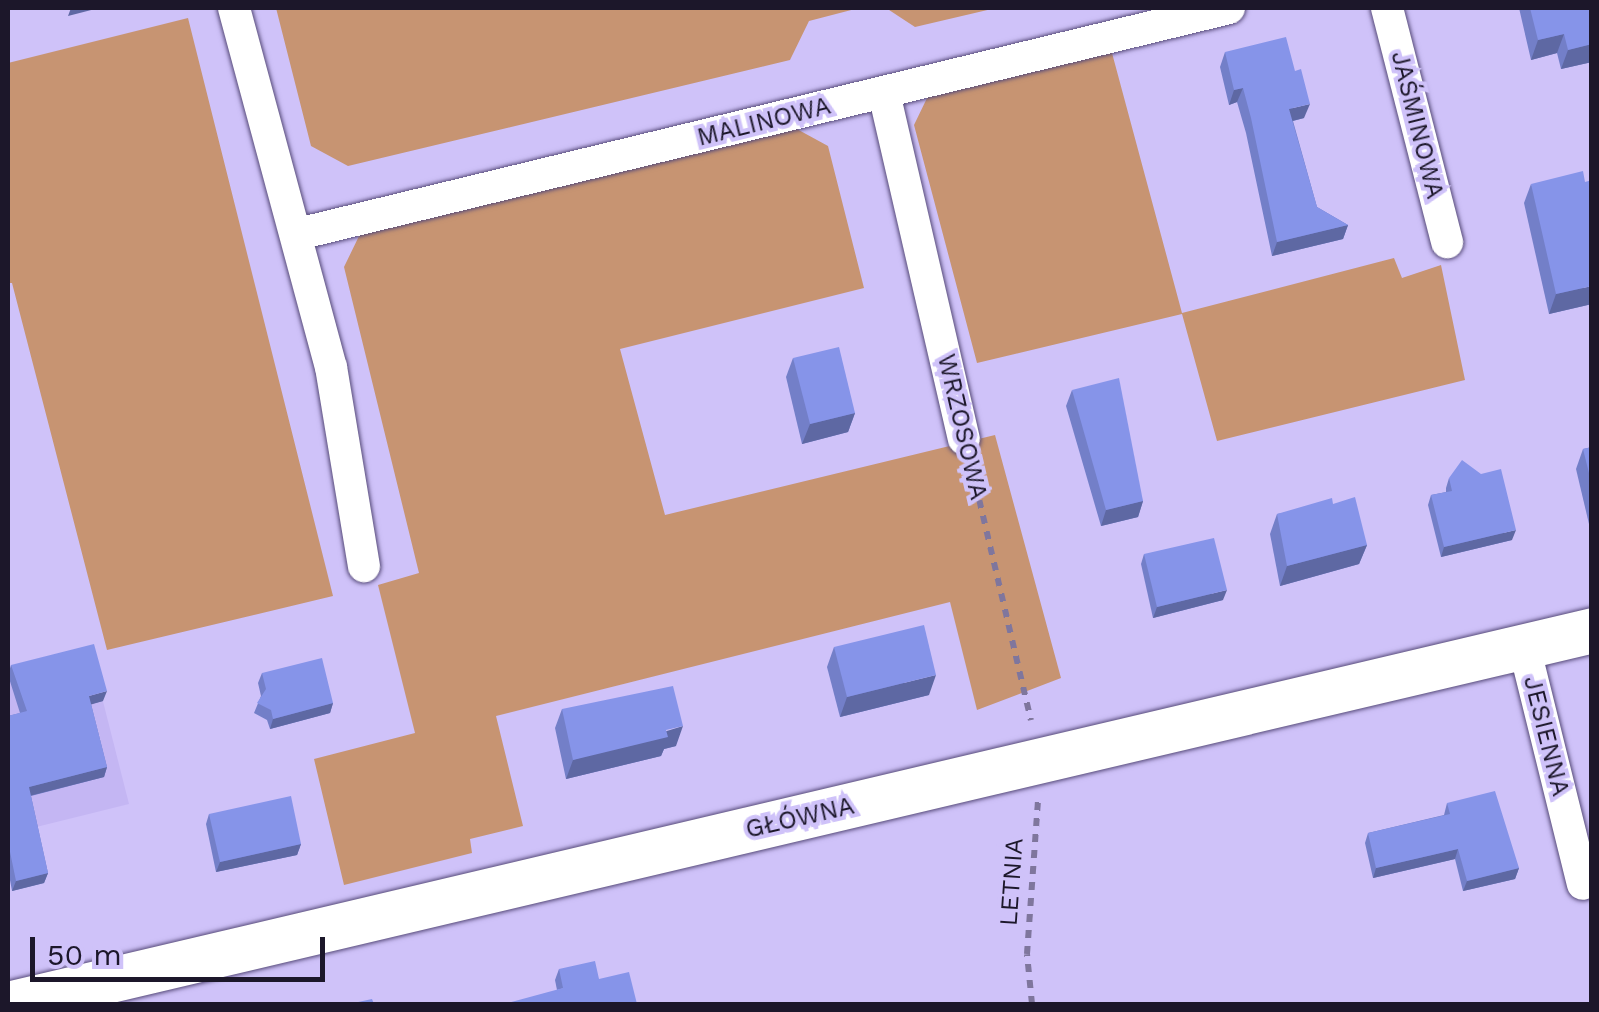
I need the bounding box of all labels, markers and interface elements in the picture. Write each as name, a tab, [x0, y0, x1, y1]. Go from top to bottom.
street label: JAŚMINOWA	[1384, 48, 1450, 202]
street label: MALINOWA	[694, 91, 834, 153]
street label: WRZOSOWA	[931, 351, 993, 503]
street label: JESIENNA	[1517, 673, 1575, 799]
street label: GŁÓWNA	[743, 791, 857, 845]
street label: LETNIA	[994, 837, 1030, 927]
scale bar	[35, 917, 330, 979]
text: 50 m	[47, 937, 122, 972]

